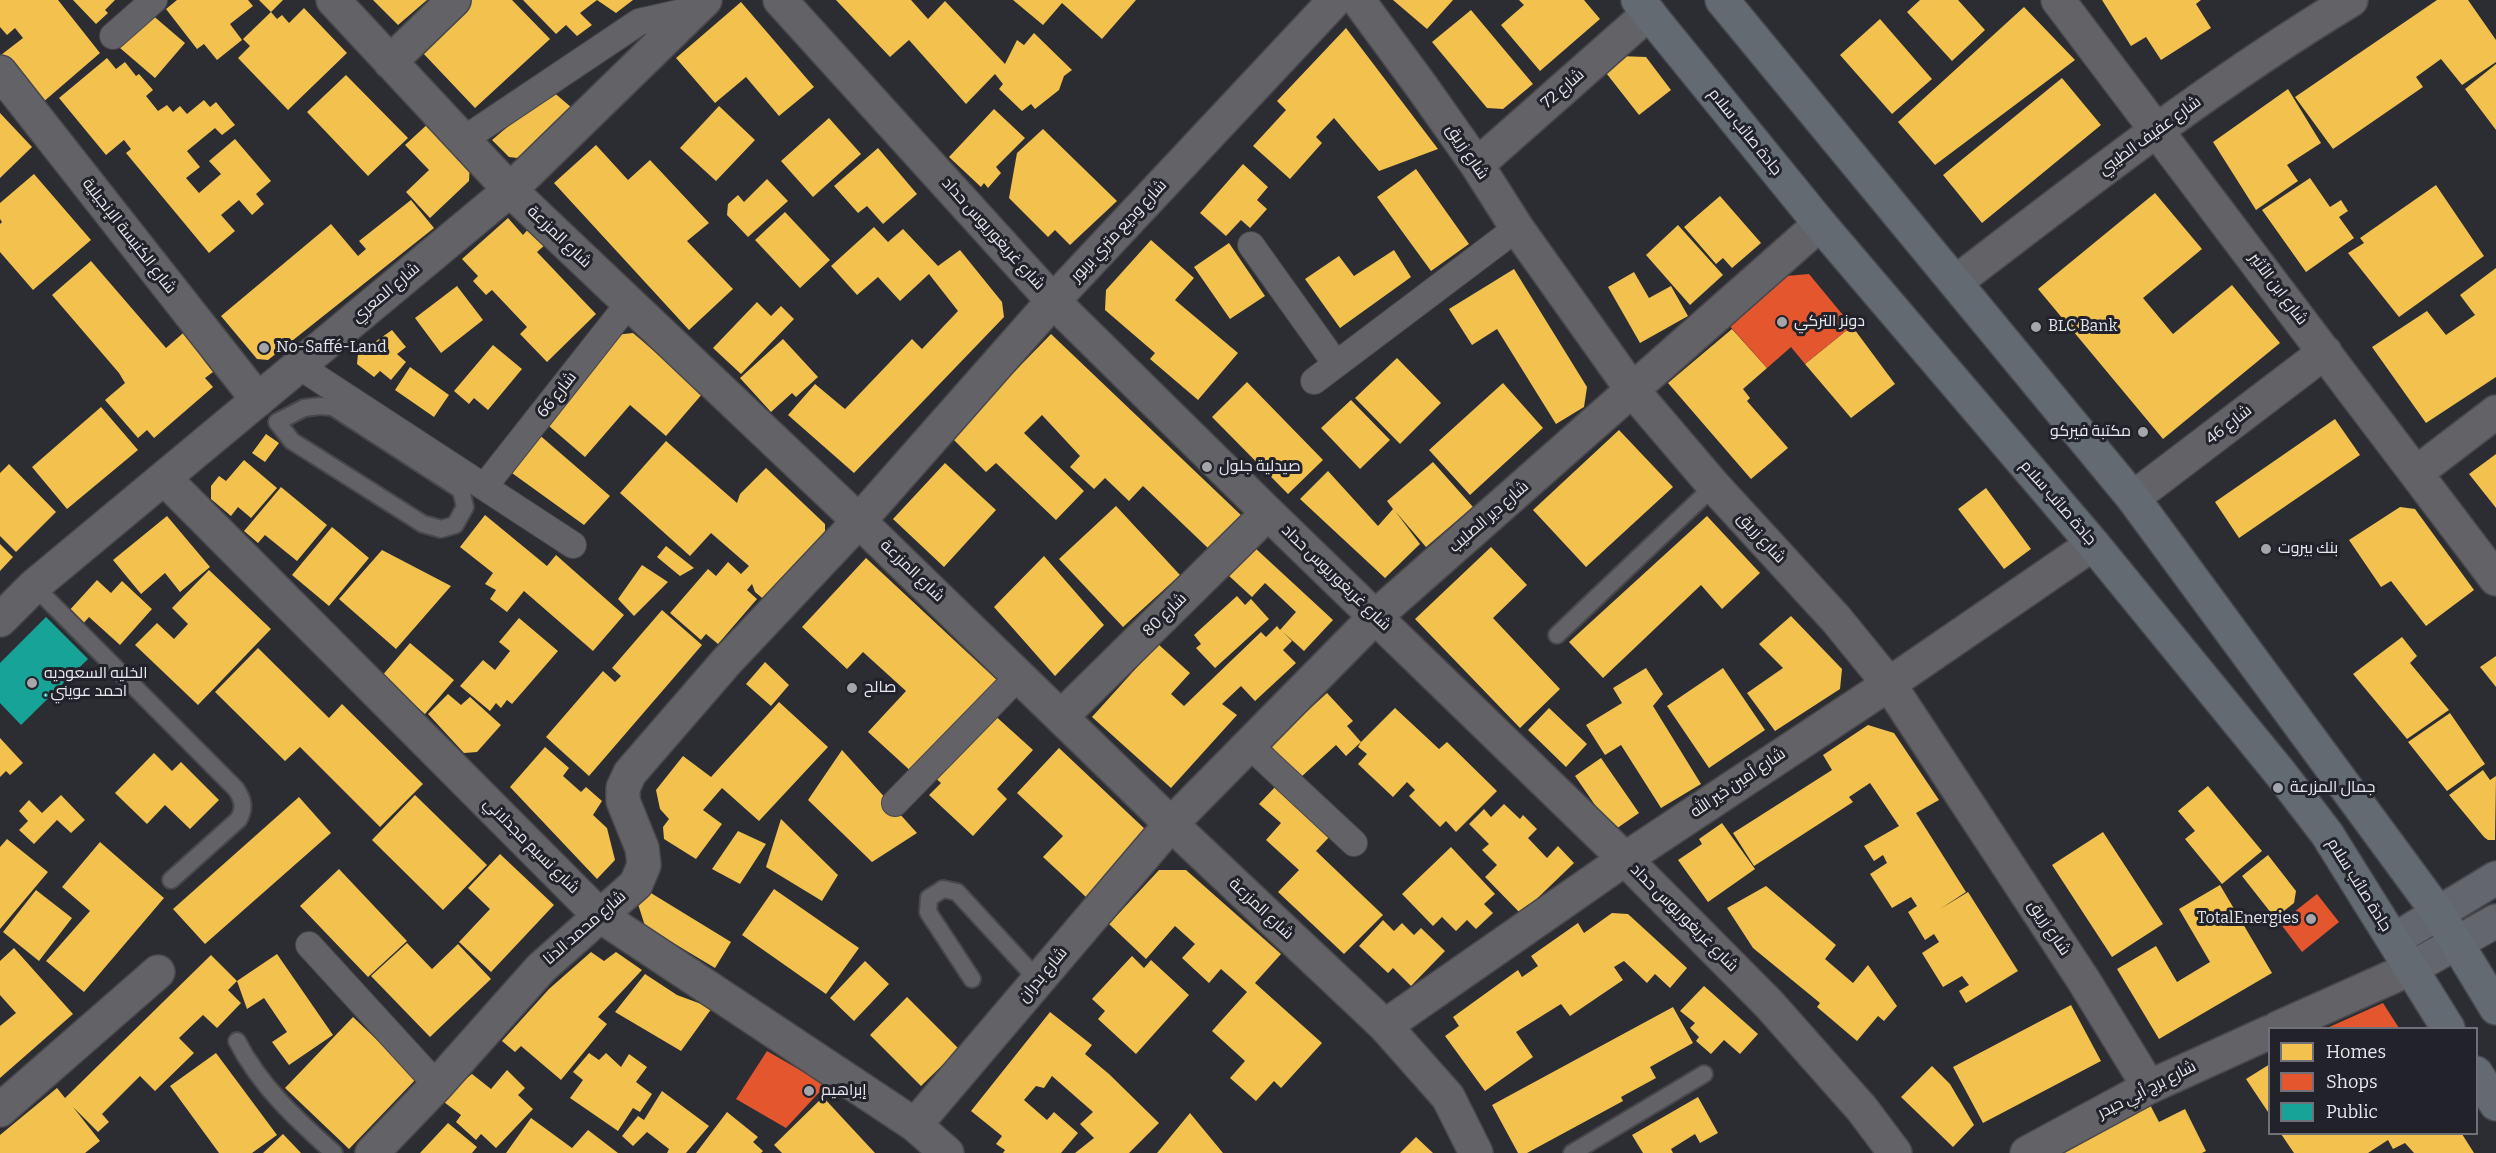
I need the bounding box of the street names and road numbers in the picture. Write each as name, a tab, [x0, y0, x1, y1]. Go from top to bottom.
street label: شارع 72	[1538, 65, 1588, 113]
street label: جادة صائب سلام	[1704, 85, 1786, 179]
street label: شارع عفيف الطيبي	[2095, 92, 2205, 180]
street label: شارع زريق	[1442, 121, 1492, 183]
street label: شارع الكنيسة الإنجيلية	[78, 174, 180, 298]
street label: شارع غريغوريوس حداد	[938, 174, 1048, 294]
street label: شارع وديع متري بربور	[1067, 176, 1171, 286]
street label: شارع المزرعة	[523, 202, 595, 272]
street label: شارع ابن الأثير	[2245, 249, 2311, 329]
street label: شارع المعري	[348, 259, 424, 327]
street label: شارع 66	[533, 368, 581, 422]
street label: شارع 46	[2202, 401, 2256, 449]
street label: جادة صائب سلام	[2016, 457, 2100, 549]
street label: شارع دير الصليب	[1445, 477, 1533, 557]
street label: شارع زريق	[1733, 509, 1789, 567]
street label: شارع غريغوريوس حداد	[1277, 521, 1395, 635]
street label: شارع المزرعة	[876, 536, 948, 606]
street label: شارع 80	[1139, 589, 1191, 641]
street label: شارع أمين خير الله	[1687, 744, 1789, 822]
street label: شارع نسيم مجدلاني	[479, 794, 583, 898]
street label: جادة صائب سلام	[2323, 835, 2395, 935]
street label: شارع غريغوريوس حداد	[1626, 860, 1742, 976]
street label: شارع المزرعة	[1225, 874, 1297, 944]
street label: شارع محمد الدنا	[540, 887, 630, 969]
street label: شارع زريق	[2024, 897, 2074, 959]
street label: شارع بدران	[1014, 943, 1072, 1007]
street label: شارع برج أبي حيدر	[2095, 1057, 2199, 1123]

